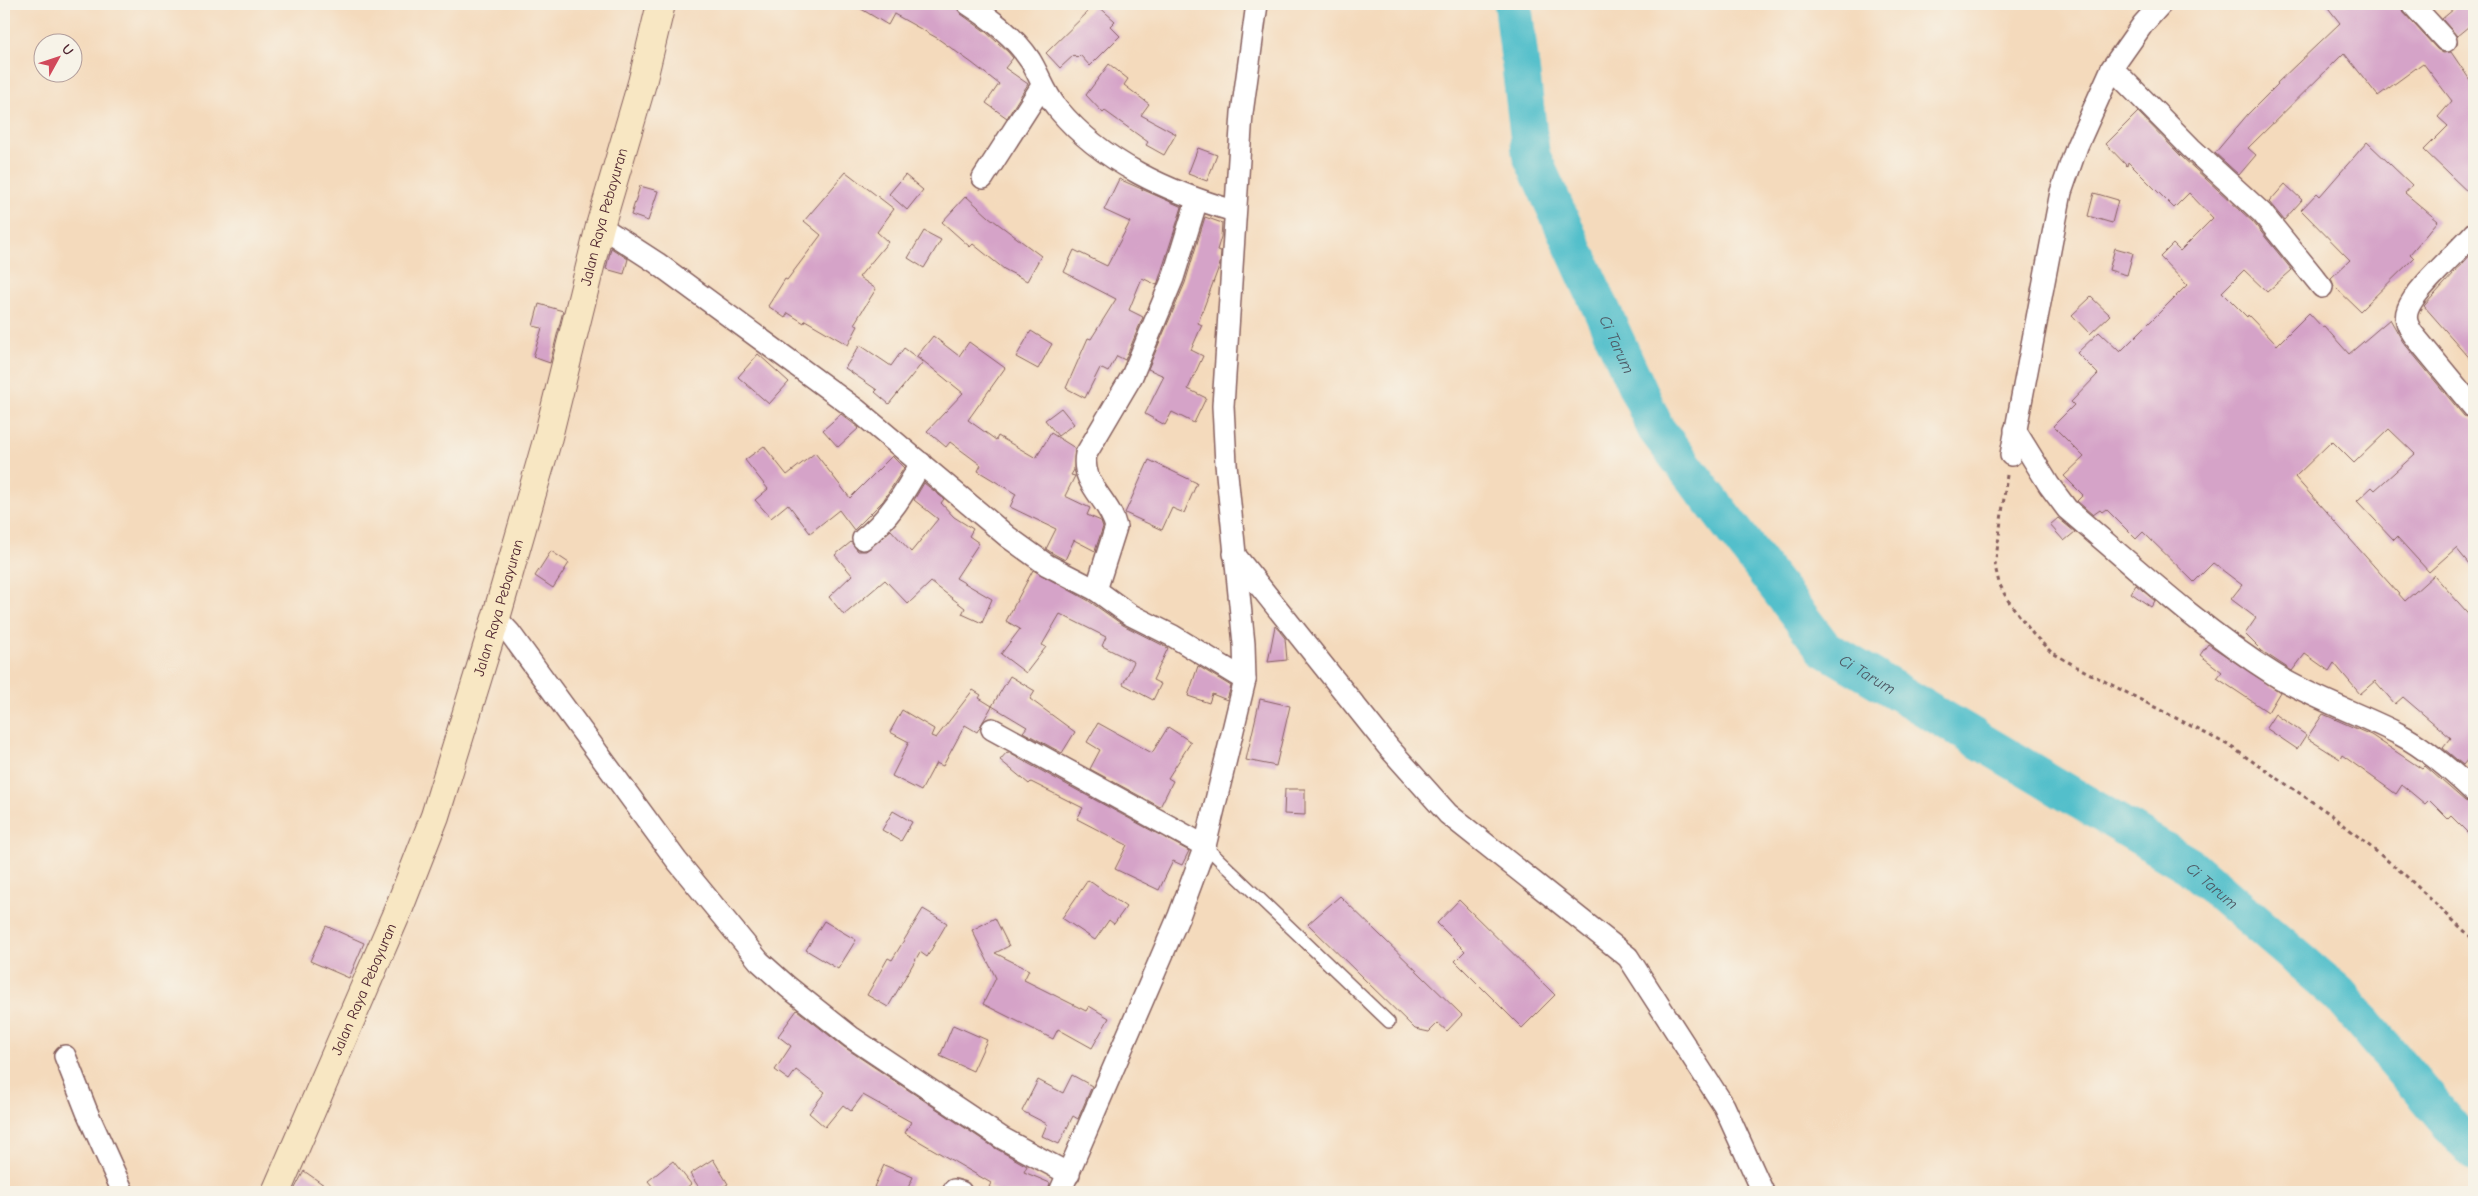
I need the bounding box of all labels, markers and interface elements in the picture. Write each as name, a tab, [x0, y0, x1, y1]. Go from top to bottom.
north arrow	[32, 32, 82, 82]
text: U	[58, 41, 77, 59]
street label: Jalan Raya Pebayuran	[577, 146, 631, 287]
water label: Ci Tarum	[1595, 313, 1637, 377]
street label: Jalan Raya Pebayuran	[470, 537, 527, 678]
water label: Ci Tarum	[1836, 651, 1898, 698]
water label: Ci Tarum	[2183, 859, 2241, 913]
street label: Jalan Raya Pebayuran	[327, 921, 400, 1058]

